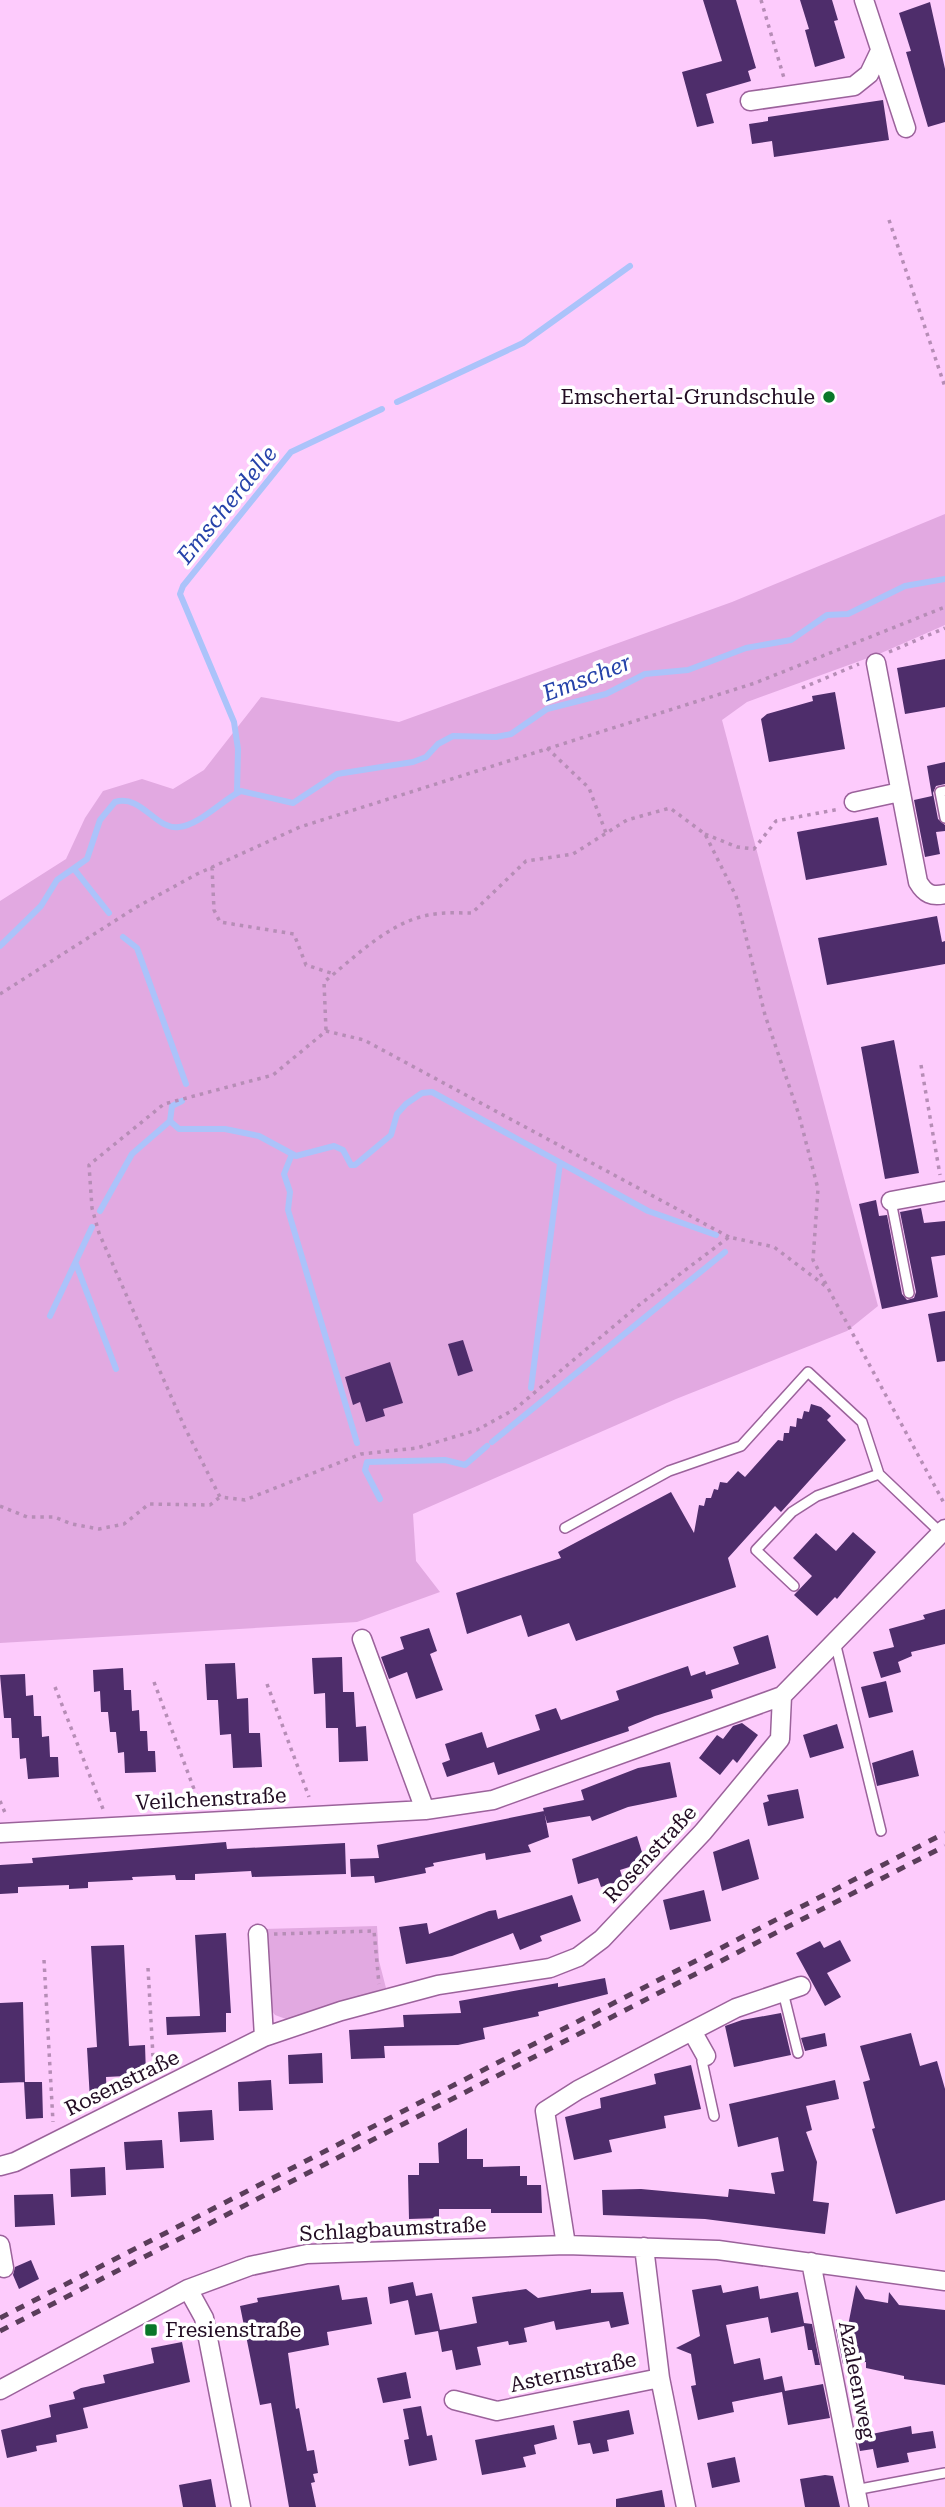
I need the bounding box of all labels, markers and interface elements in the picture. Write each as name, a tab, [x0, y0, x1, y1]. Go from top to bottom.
place label: Emschertal-Grundschule	[561, 385, 815, 409]
marker: Emschertal-Grundschule	[821, 389, 837, 405]
water label: Emscherdelle	[171, 441, 283, 570]
water label: Emscher	[538, 649, 636, 708]
street label: Veilchenstraße	[135, 1783, 287, 1815]
street label: Rosenstraße	[599, 1800, 701, 1908]
street label: Rosenstraße	[61, 2045, 183, 2121]
street label: Schlagbaumstraße	[299, 2212, 487, 2246]
place label: Fresienstraße	[165, 2318, 301, 2342]
street label: Azaleenweg	[834, 2319, 880, 2441]
marker: Fresienstraße	[143, 2322, 159, 2338]
street label: Asternstraße	[508, 2347, 638, 2397]

